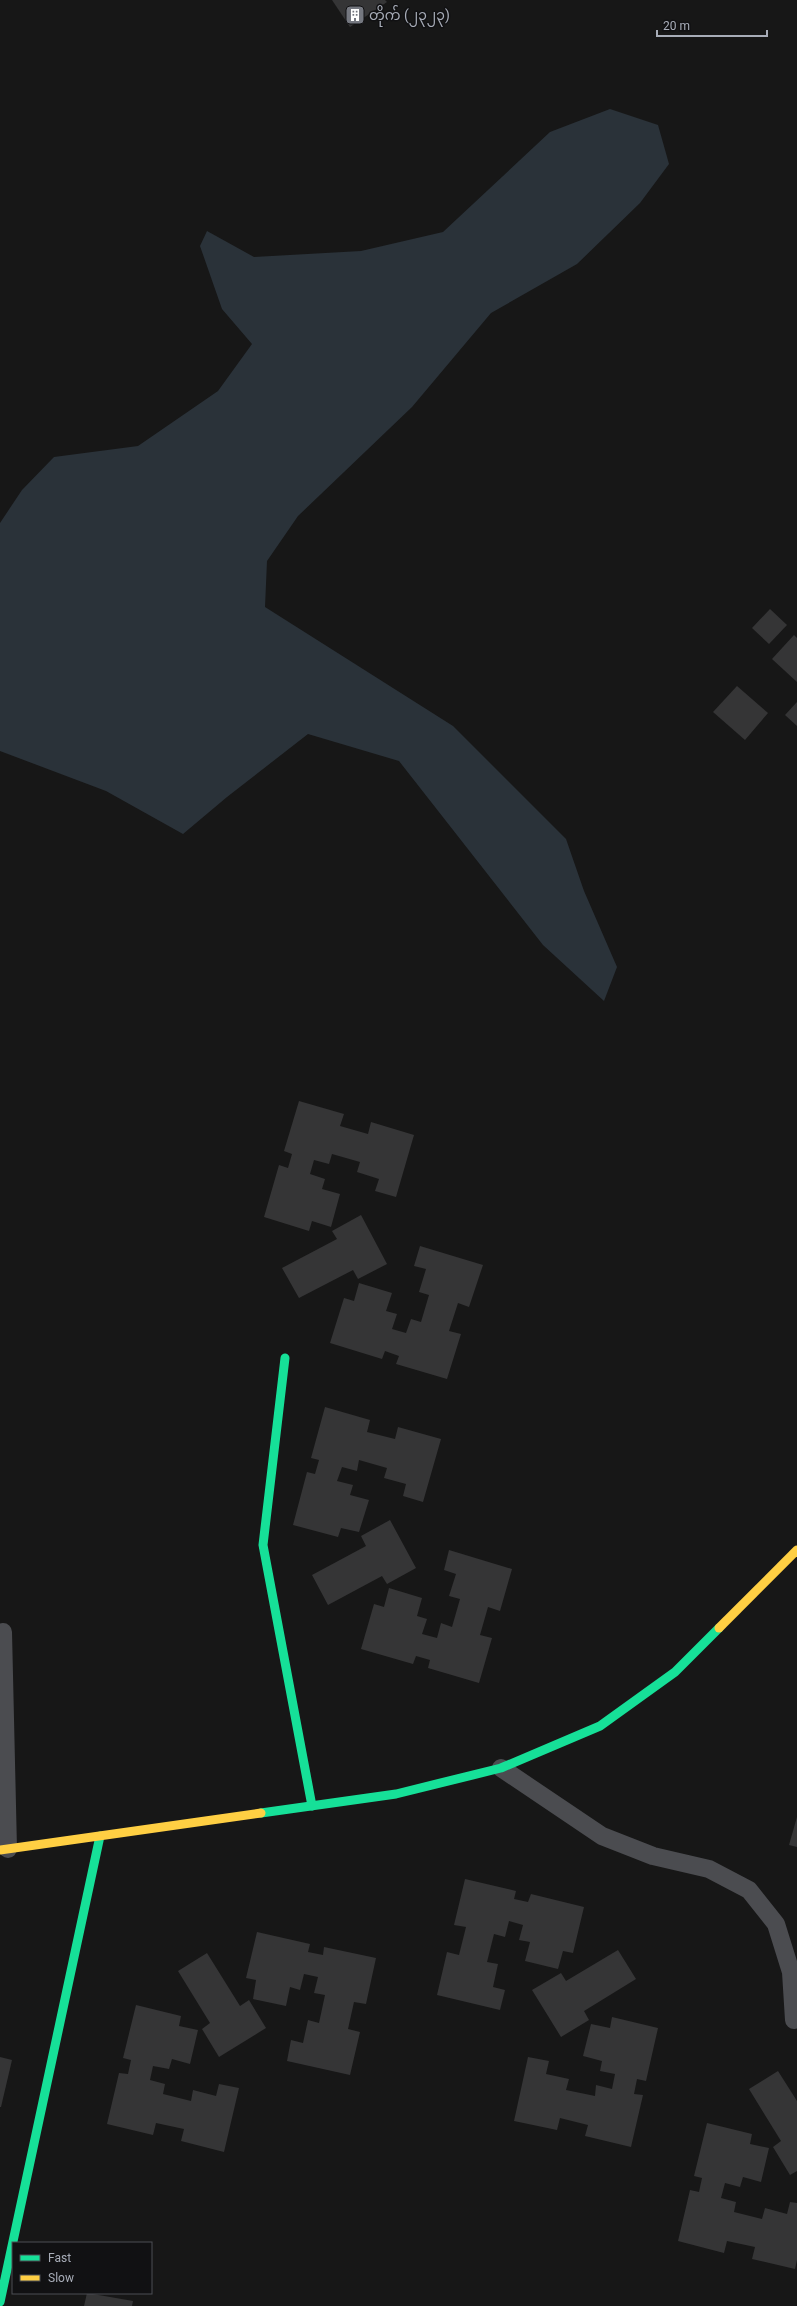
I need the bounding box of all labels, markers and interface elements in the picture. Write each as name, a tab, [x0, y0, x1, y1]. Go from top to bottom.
building icon: တိုက် (၂၃၂၃)	[344, 4, 366, 26]
place label: တိုက် (၂၃၂၃)	[369, 5, 450, 27]
scale bar	[657, 12, 767, 38]
text: 20 m	[663, 19, 690, 33]
legend	[12, 2242, 152, 2294]
text: Fast	[48, 2251, 71, 2265]
text: Slow	[48, 2271, 74, 2285]

